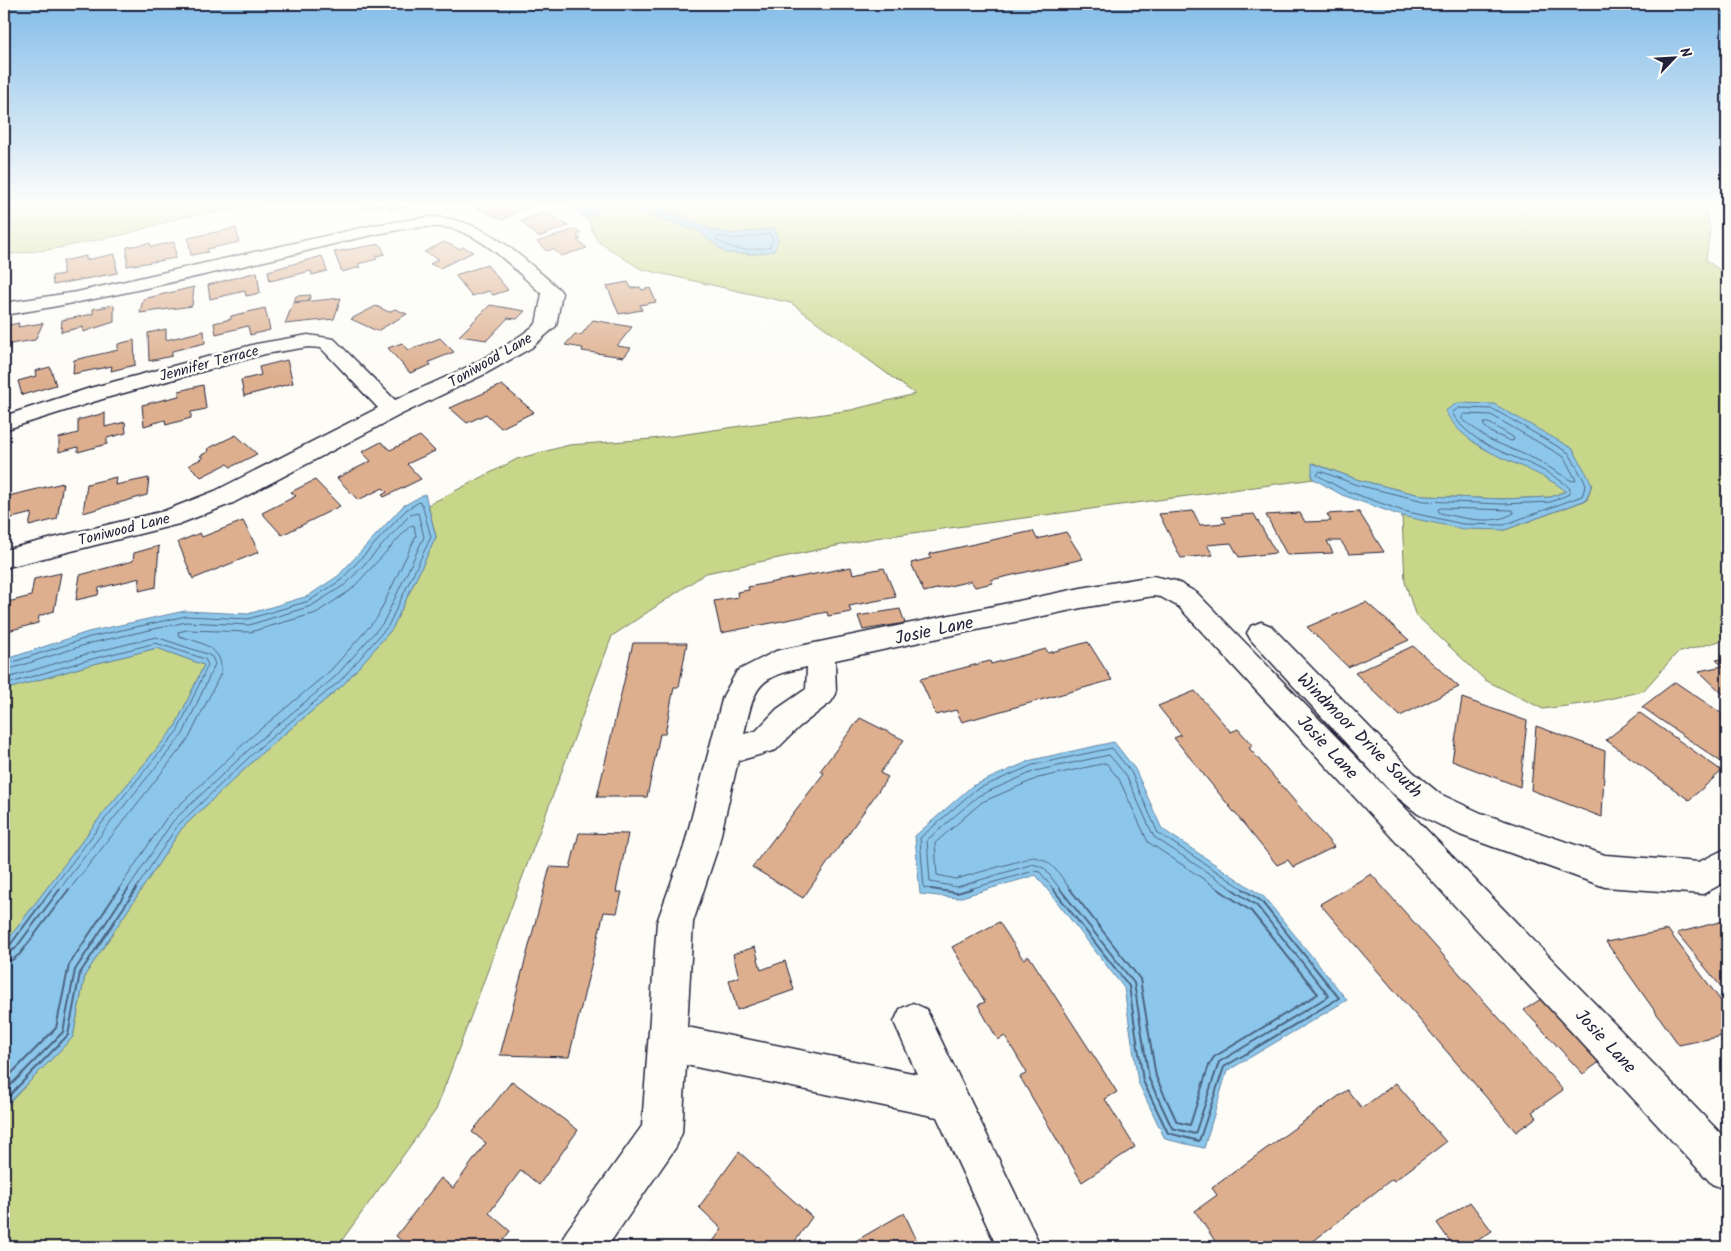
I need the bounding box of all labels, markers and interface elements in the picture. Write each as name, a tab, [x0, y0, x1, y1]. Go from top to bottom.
north arrow	[1648, 32, 1698, 82]
text: N	[1673, 44, 1697, 62]
street label: Toniwood Lane	[444, 327, 537, 395]
street label: Jennifer Terrace	[157, 339, 262, 389]
street label: Toniwood Lane	[76, 507, 173, 553]
street label: Josie Lane	[892, 609, 976, 654]
street label: Windmoor Drive South	[1289, 666, 1429, 806]
street label: Josie Lane	[1289, 709, 1365, 787]
street label: Josie Lane	[1567, 1003, 1643, 1081]

